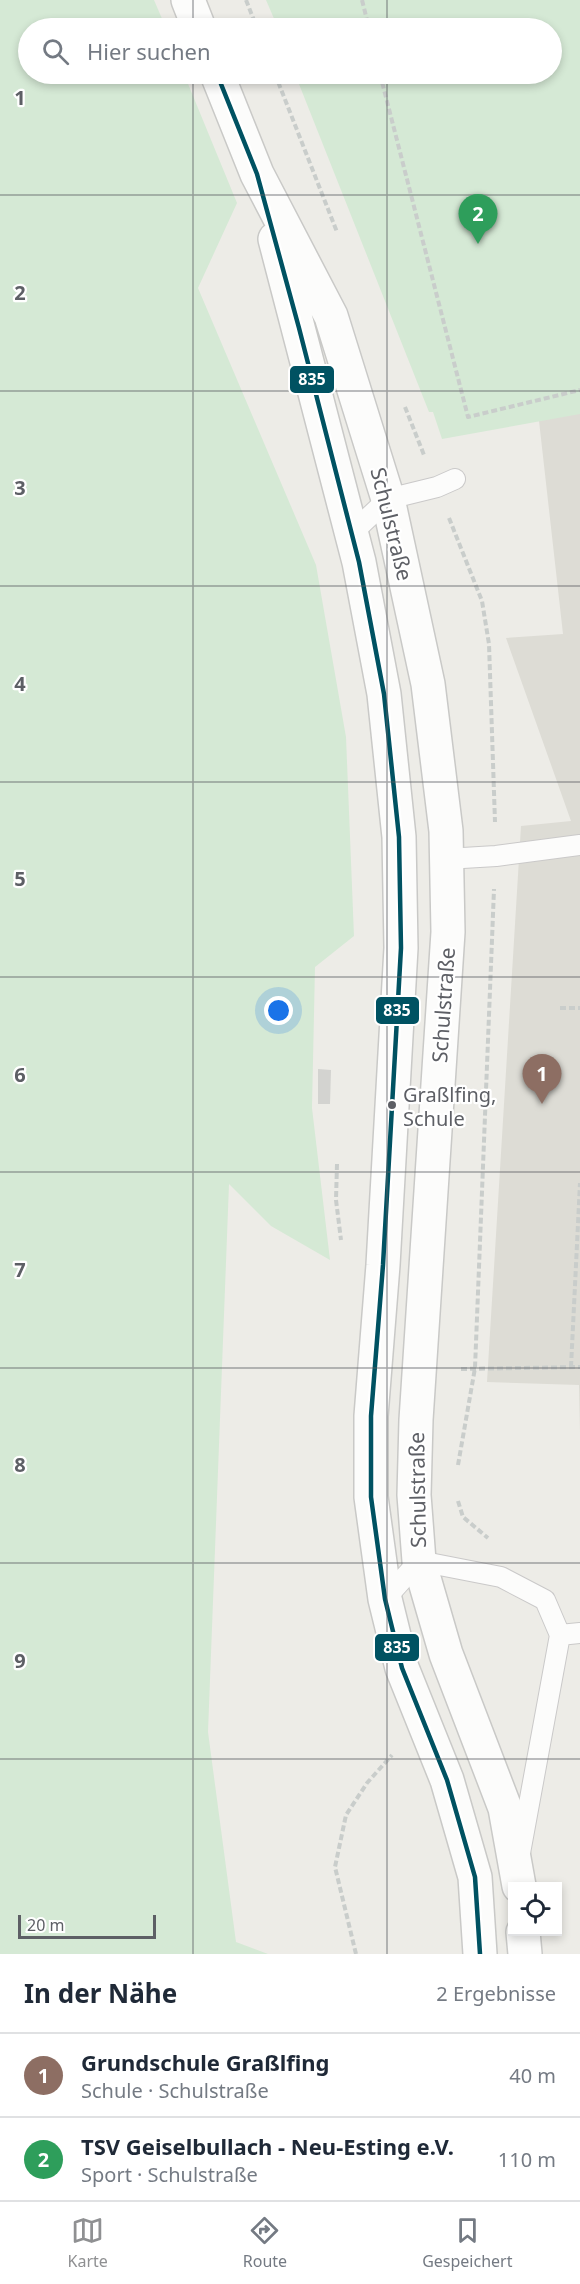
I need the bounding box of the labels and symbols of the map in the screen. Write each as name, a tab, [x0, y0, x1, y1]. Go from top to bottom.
text: 1	[14, 84, 26, 111]
pin: 2	[458, 194, 498, 244]
text: 2	[14, 279, 26, 306]
line badge: 835	[289, 365, 335, 394]
text: 835	[298, 368, 326, 390]
street label: Schulstraße	[364, 464, 420, 584]
text: 3	[14, 474, 26, 501]
text: 4	[14, 670, 26, 697]
text: 5	[14, 865, 26, 892]
street label: Schulstraße	[425, 946, 461, 1064]
your location	[264, 996, 293, 1025]
line badge: 835	[375, 996, 420, 1025]
text: 835	[383, 999, 411, 1021]
pin: 1	[522, 1054, 562, 1104]
text: 6	[14, 1061, 26, 1088]
place label: Graßlfing, Schule	[403, 1081, 496, 1132]
marker: Graßlfing, Schule	[386, 1099, 398, 1111]
text: 7	[14, 1256, 26, 1283]
street label: Schulstraße	[402, 1432, 432, 1548]
text: 8	[14, 1451, 26, 1478]
line badge: 835	[374, 1633, 420, 1662]
text: 835	[383, 1636, 411, 1658]
text: 9	[14, 1647, 26, 1674]
scale bar	[18, 1912, 156, 1940]

